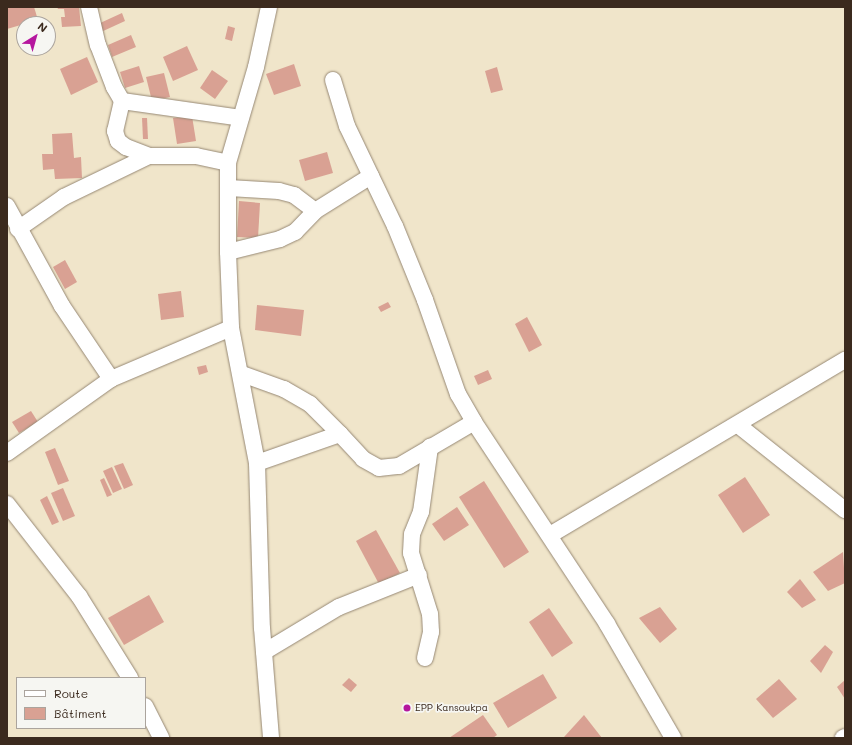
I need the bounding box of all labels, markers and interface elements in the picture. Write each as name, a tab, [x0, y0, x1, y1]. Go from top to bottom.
north arrow	[16, 16, 56, 56]
text: N	[35, 18, 51, 35]
legend	[16, 677, 146, 729]
text: Route	[54, 685, 88, 701]
place label: EPP Kansoukpa	[415, 702, 488, 714]
marker: EPP Kansoukpa	[402, 703, 412, 713]
text: Bâtiment	[54, 705, 107, 721]

